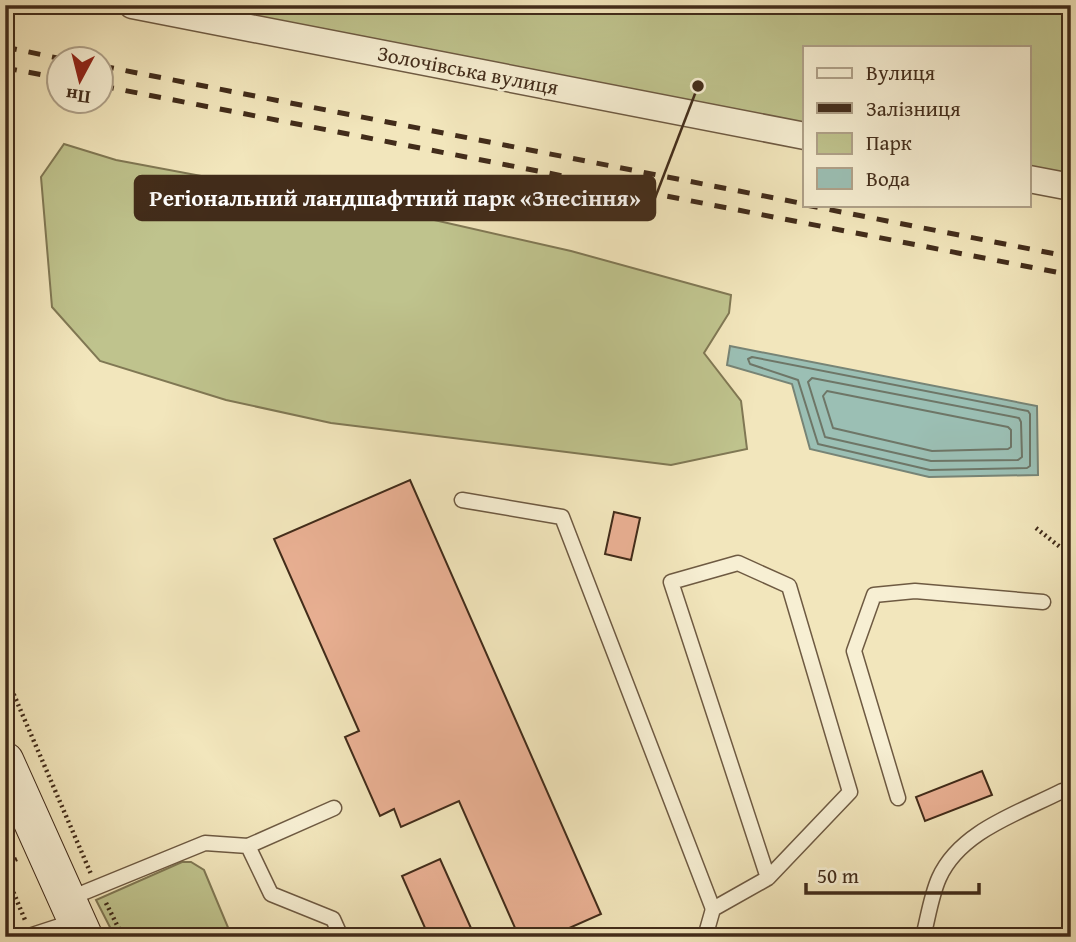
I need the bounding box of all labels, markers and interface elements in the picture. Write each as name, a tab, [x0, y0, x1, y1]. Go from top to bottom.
street label: Золочівська вулиця	[375, 37, 561, 103]
north arrow	[46, 46, 116, 116]
legend	[803, 46, 1030, 206]
text: Вулиця	[866, 57, 936, 88]
text: Пн	[64, 81, 92, 112]
text: Залізниця	[866, 93, 961, 124]
text: Парк	[866, 127, 912, 158]
text: Вода	[866, 163, 910, 194]
callout: Регіональний ландшафтний парк «Знесіння»	[135, 176, 655, 220]
text: Регіональний ландшафтний парк «Знесіння»	[149, 181, 641, 214]
scale bar	[806, 851, 980, 895]
text: 50 m	[817, 860, 859, 891]

